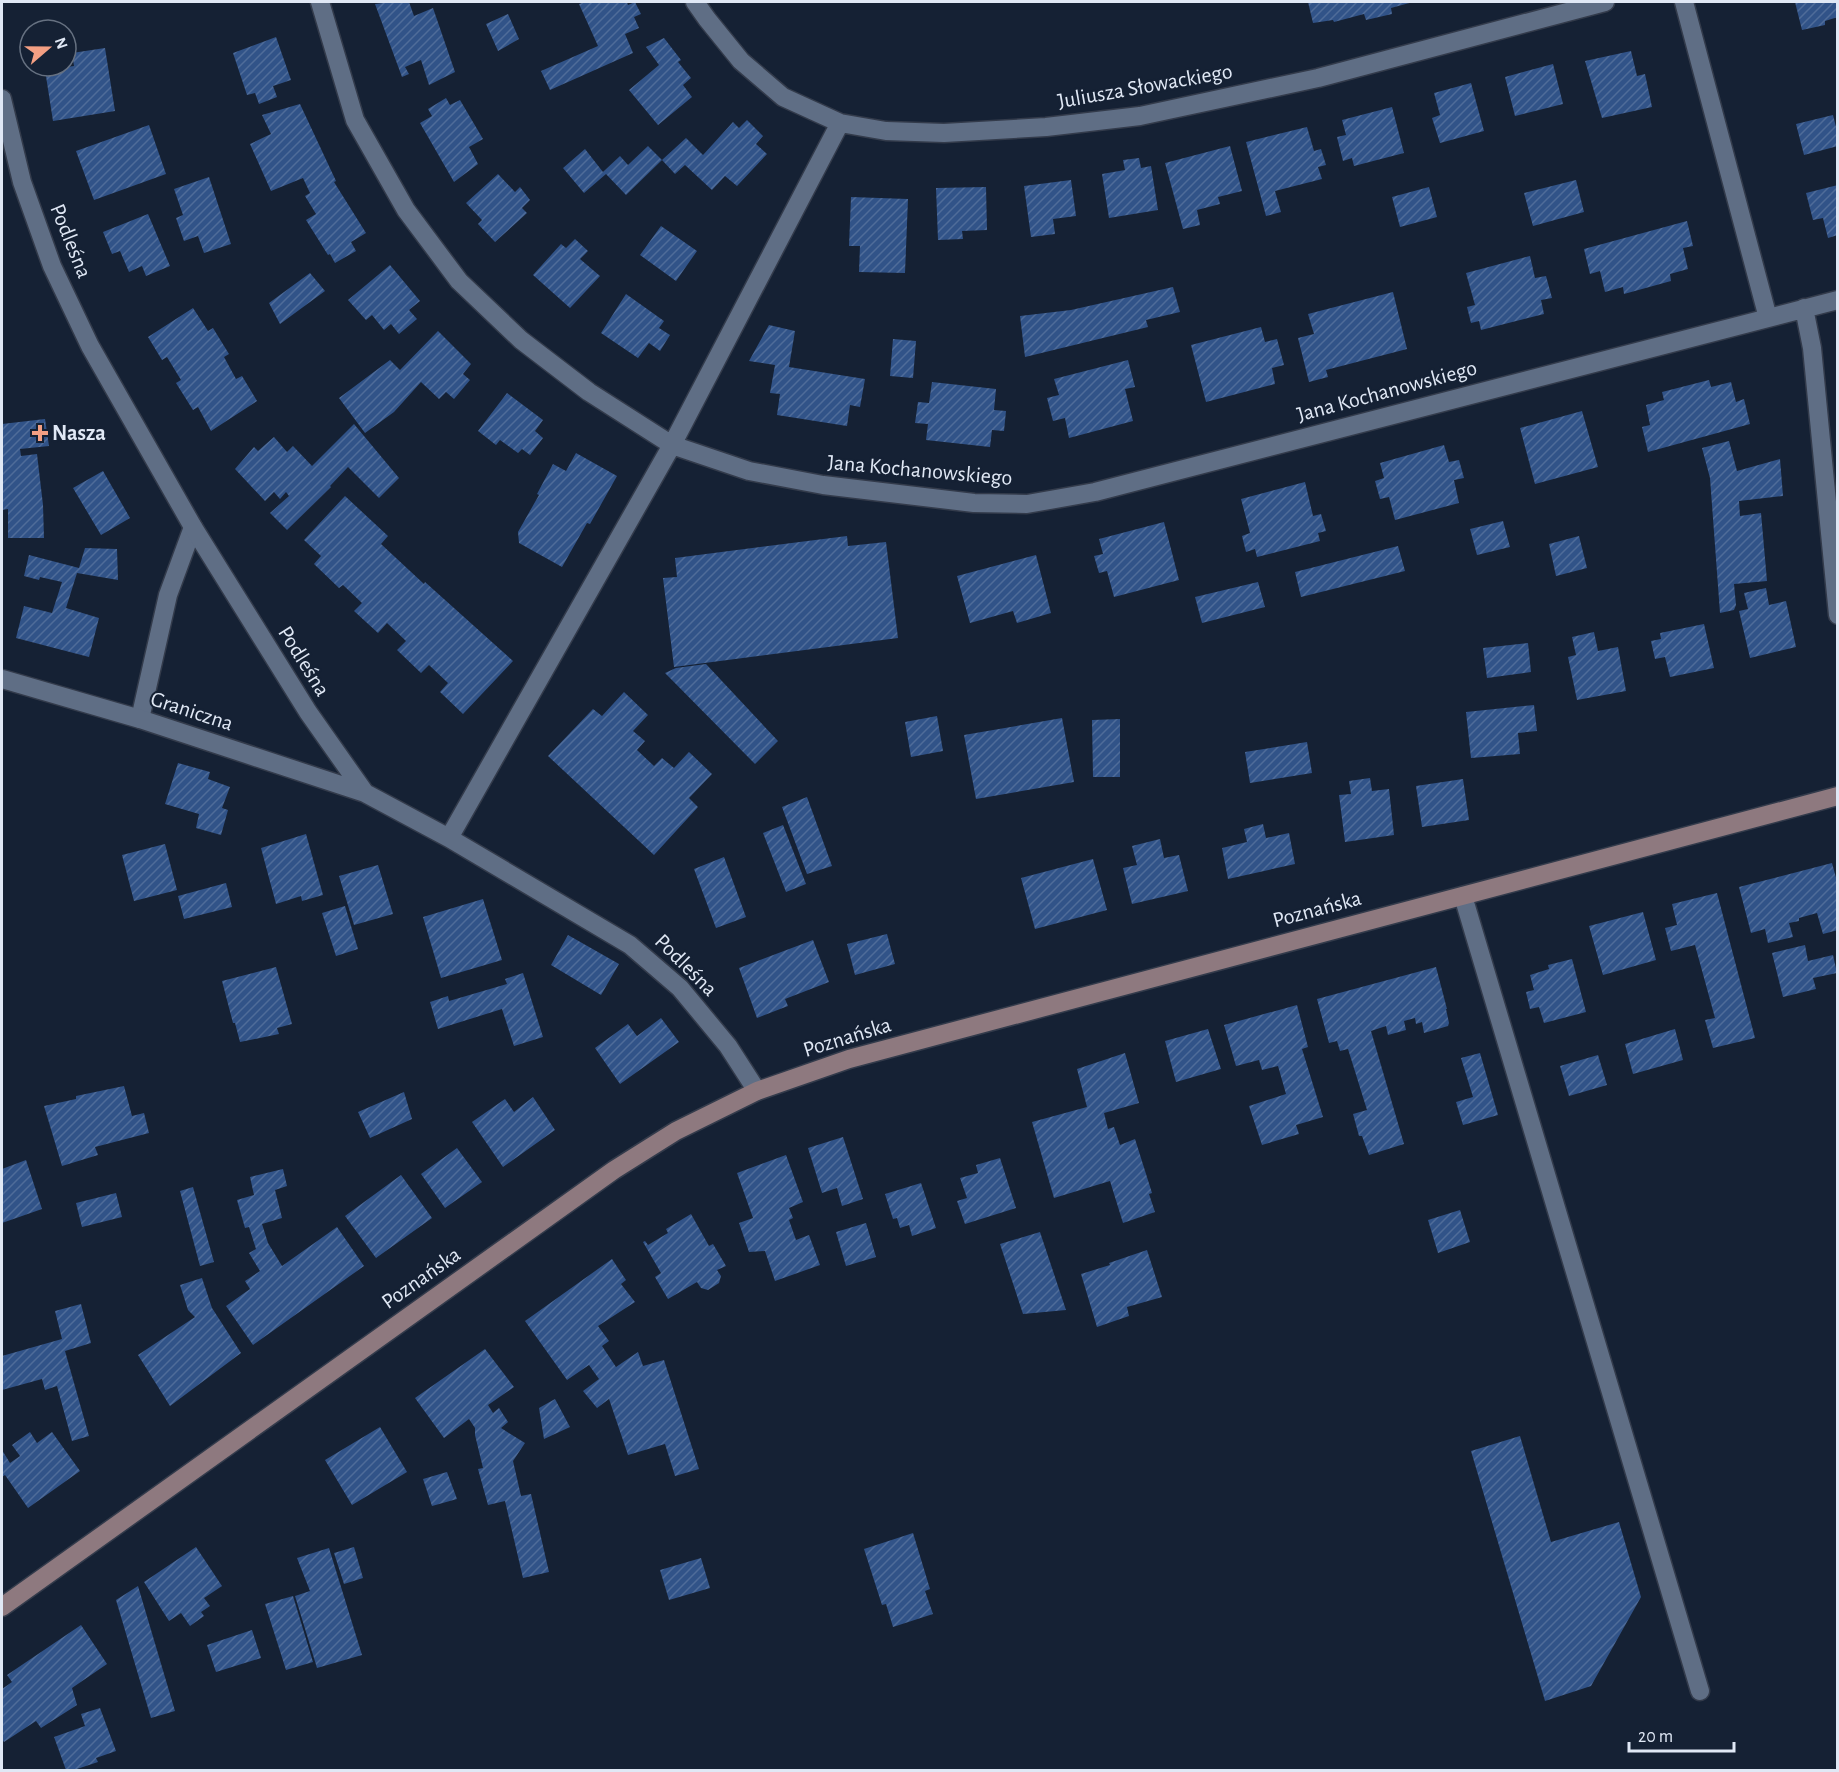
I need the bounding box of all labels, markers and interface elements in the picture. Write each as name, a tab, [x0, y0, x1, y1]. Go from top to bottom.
north arrow	[18, 18, 78, 78]
text: N	[52, 35, 71, 51]
street label: Juliusza Słowackiego	[1056, 60, 1234, 112]
street label: Podleśna	[46, 201, 96, 281]
street label: Jana Kochanowskiego	[1295, 356, 1479, 426]
place label: Nasza	[52, 422, 106, 444]
marker: Nasza	[33, 426, 47, 440]
street label: Jana Kochanowskiego	[827, 451, 1013, 489]
street label: Podleśna	[274, 622, 334, 700]
street label: Graniczna	[148, 687, 236, 735]
street label: Poznańska	[1270, 887, 1364, 931]
street label: Podleśna	[651, 930, 721, 1000]
street label: Poznańska	[800, 1013, 894, 1061]
street label: Poznańska	[378, 1243, 464, 1313]
scale bar	[1629, 1715, 1734, 1753]
text: 20 m	[1638, 1728, 1673, 1746]

